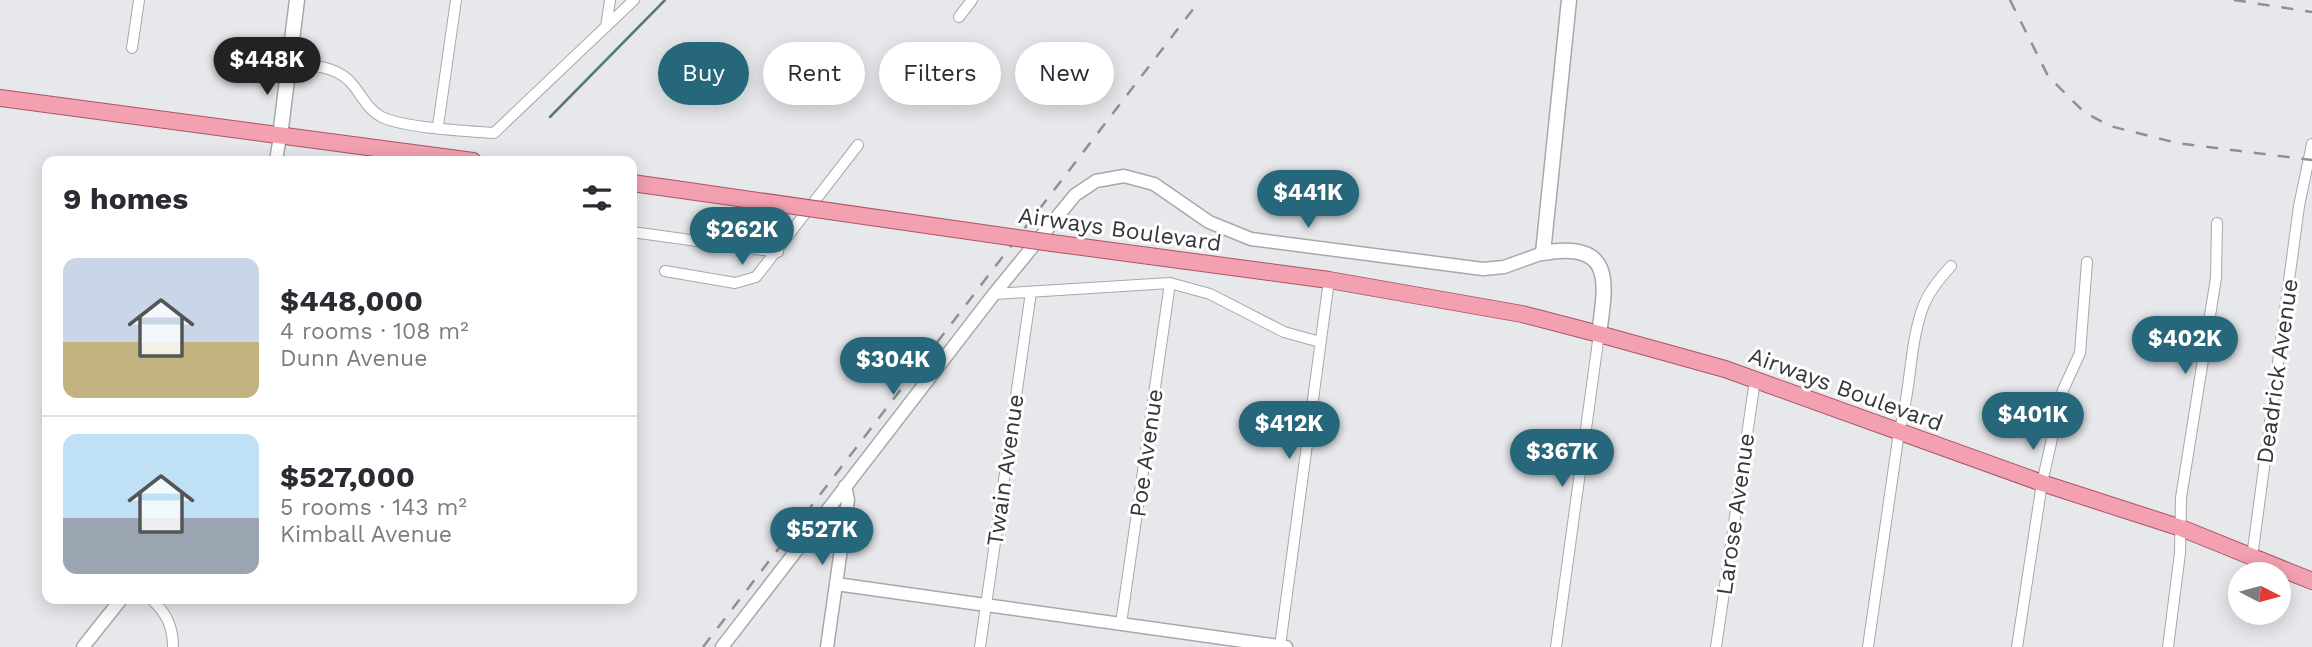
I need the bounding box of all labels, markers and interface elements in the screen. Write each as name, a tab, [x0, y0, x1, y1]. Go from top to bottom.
pin: $448K	[218, 38, 316, 97]
chip: Buy	[658, 42, 749, 105]
chip: Rent	[763, 42, 865, 105]
chip: Filters	[879, 42, 1001, 105]
chip: New	[1015, 42, 1114, 105]
text: $448K	[230, 46, 304, 73]
pin: $441K	[1259, 170, 1357, 230]
icon: filters	[578, 179, 616, 217]
text: $441K	[1273, 179, 1343, 206]
text: 9 homes	[63, 181, 188, 216]
street label: Airways Boulevard	[1017, 202, 1223, 257]
pin: $262K	[693, 208, 791, 267]
text: $262K	[706, 216, 778, 243]
street label: Deadrick Avenue	[2251, 277, 2304, 465]
text: $448,000	[280, 283, 423, 318]
icon: home	[119, 286, 203, 370]
pin: $402K	[2136, 316, 2234, 376]
text: 4 rooms · 108 m²	[280, 318, 469, 345]
text: $402K	[2148, 325, 2222, 352]
pin: $304K	[844, 338, 942, 397]
street label: Airways Boulevard	[1745, 342, 1947, 437]
text: Dunn Avenue	[280, 345, 428, 372]
text: $304K	[856, 346, 930, 373]
street label: Poe Avenue	[1124, 387, 1169, 519]
street label: Twain Avenue	[981, 392, 1030, 548]
pin: $401K	[1984, 392, 2082, 452]
text: $401K	[1998, 401, 2068, 428]
pin: $412K	[1240, 402, 1338, 461]
text: $412K	[1255, 410, 1323, 437]
pin: $367K	[1513, 430, 1611, 489]
street label: Larose Avenue	[1711, 431, 1760, 597]
text: $367K	[1526, 438, 1598, 465]
text: $527,000	[280, 459, 415, 494]
icon: home	[119, 462, 203, 546]
text: 5 rooms · 143 m²	[280, 494, 467, 521]
pin: $527K	[773, 508, 871, 567]
text: $527K	[786, 516, 858, 543]
text: Kimball Avenue	[280, 521, 452, 548]
north arrow	[2228, 562, 2291, 625]
map controls	[2228, 562, 2291, 625]

